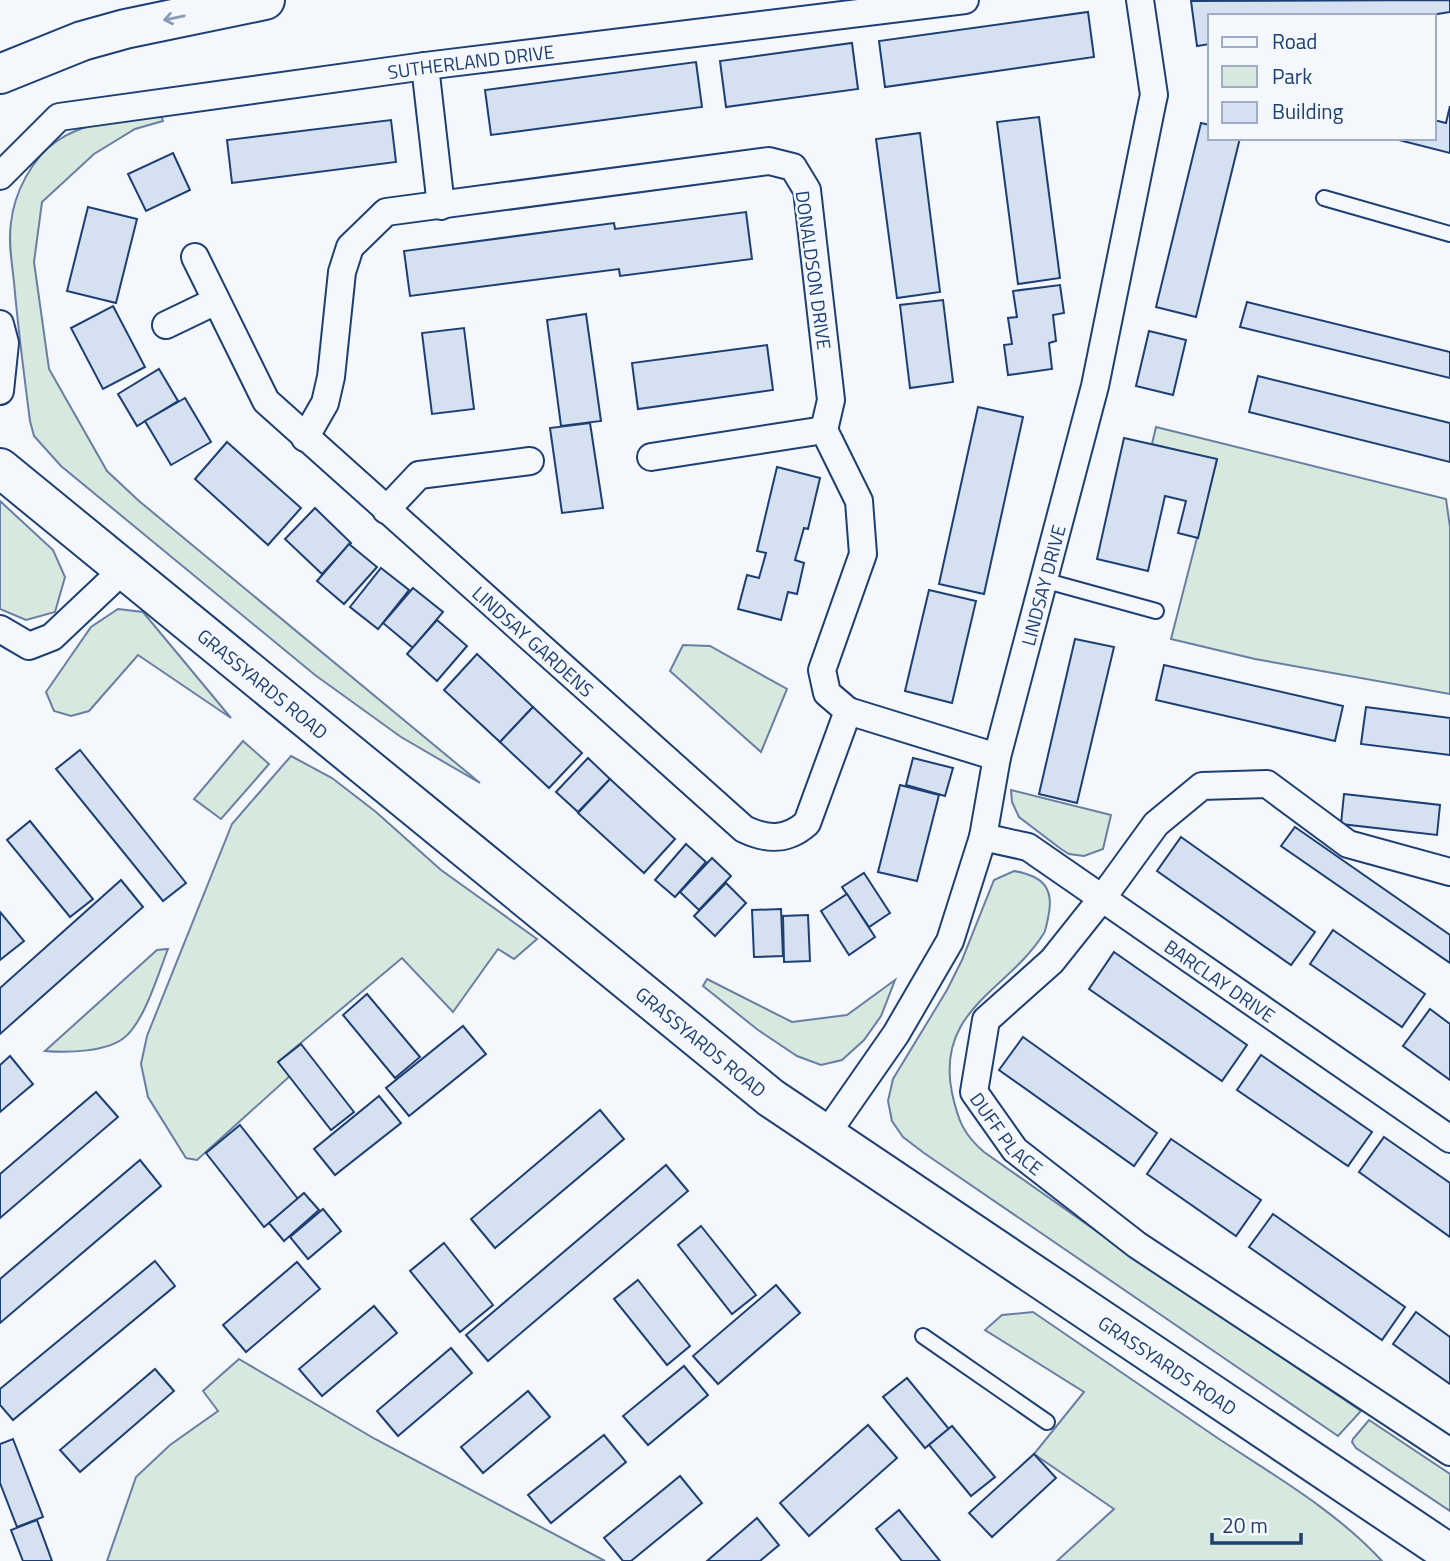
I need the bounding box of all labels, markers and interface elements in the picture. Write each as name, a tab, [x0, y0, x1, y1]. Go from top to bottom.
one-way arrow	[163, 12, 186, 25]
legend	[1208, 14, 1436, 140]
text: Road	[1272, 25, 1317, 57]
street label: SUTHERLAND DRIVE	[386, 36, 556, 86]
text: Park	[1272, 60, 1312, 92]
text: Building	[1272, 95, 1344, 127]
street label: DONALDSON DRIVE	[788, 189, 840, 351]
street label: LINDSAY DRIVE	[1013, 521, 1072, 649]
street label: LINDSAY GARDENS	[467, 578, 601, 703]
street label: GRASSYARDS ROAD	[192, 621, 335, 745]
street label: BARCLAY DRIVE	[1159, 931, 1282, 1029]
street label: GRASSYARDS ROAD	[630, 979, 773, 1104]
street label: DUFF PLACE	[964, 1086, 1050, 1182]
street label: GRASSYARDS ROAD	[1093, 1308, 1243, 1422]
scale bar	[1212, 1502, 1301, 1546]
text: 20 m	[1222, 1509, 1268, 1541]

